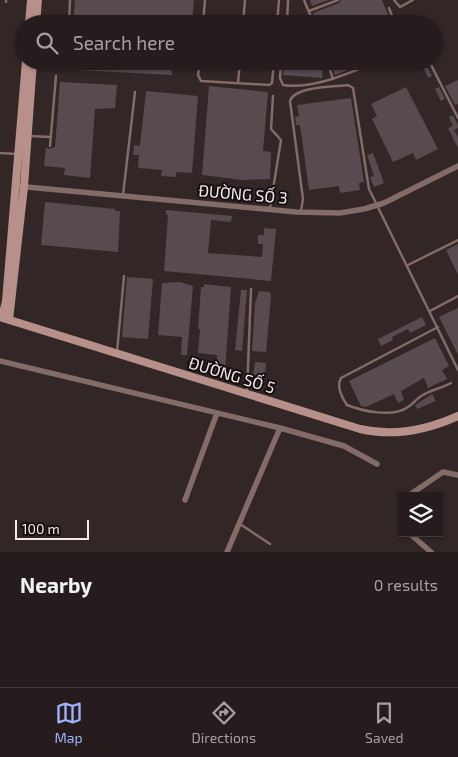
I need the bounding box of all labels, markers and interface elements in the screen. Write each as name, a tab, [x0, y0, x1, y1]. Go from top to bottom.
search box	[15, 15, 443, 70]
icon: search	[33, 29, 61, 57]
text: Search here	[73, 31, 175, 54]
street label: ĐƯỜNG SỐ 3	[198, 179, 289, 207]
street label: ĐƯỜNG SỐ 5	[187, 351, 278, 397]
map controls	[398, 492, 443, 537]
button: layers	[398, 492, 443, 537]
scale bar	[15, 517, 89, 540]
text: 100 m	[22, 520, 60, 537]
text: Nearby	[20, 572, 92, 597]
text: 0 results	[374, 575, 438, 594]
tab: Map	[54, 699, 83, 746]
tab: Directions	[192, 699, 256, 746]
tab: Saved	[365, 699, 404, 746]

